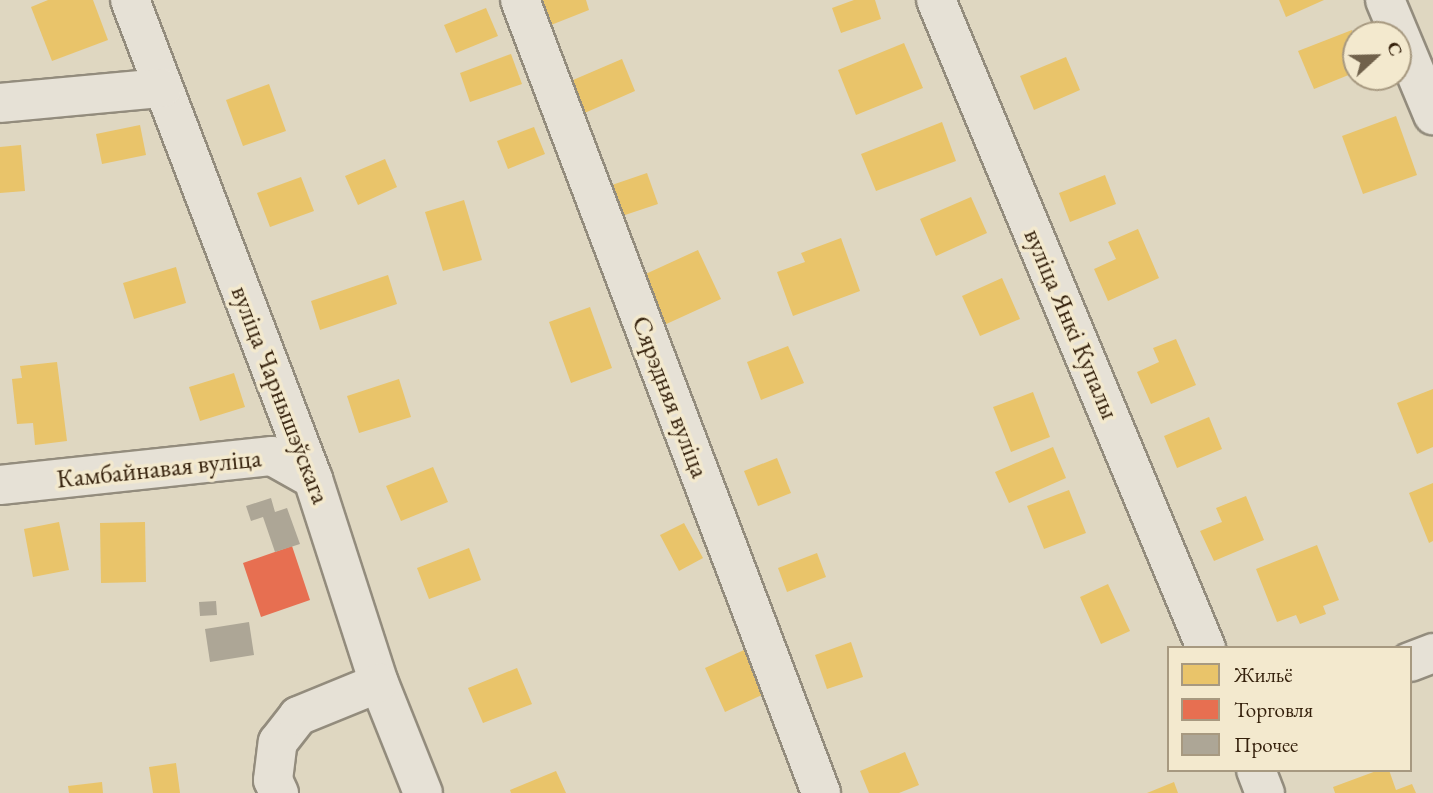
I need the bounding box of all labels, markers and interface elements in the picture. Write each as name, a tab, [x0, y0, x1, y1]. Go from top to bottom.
north arrow	[1342, 21, 1412, 91]
text: С	[1381, 38, 1409, 60]
street label: вуліца Янкі Купалы	[1017, 224, 1125, 424]
street label: вуліца Чарнышэўскага	[224, 282, 336, 508]
street label: Сярэдняя вуліца	[625, 312, 715, 482]
street label: Камбайнавая вуліца	[55, 443, 263, 495]
legend	[1167, 646, 1412, 772]
text: Жильё	[1234, 661, 1293, 688]
text: Торговля	[1234, 696, 1313, 723]
text: Прочее	[1234, 731, 1298, 758]

